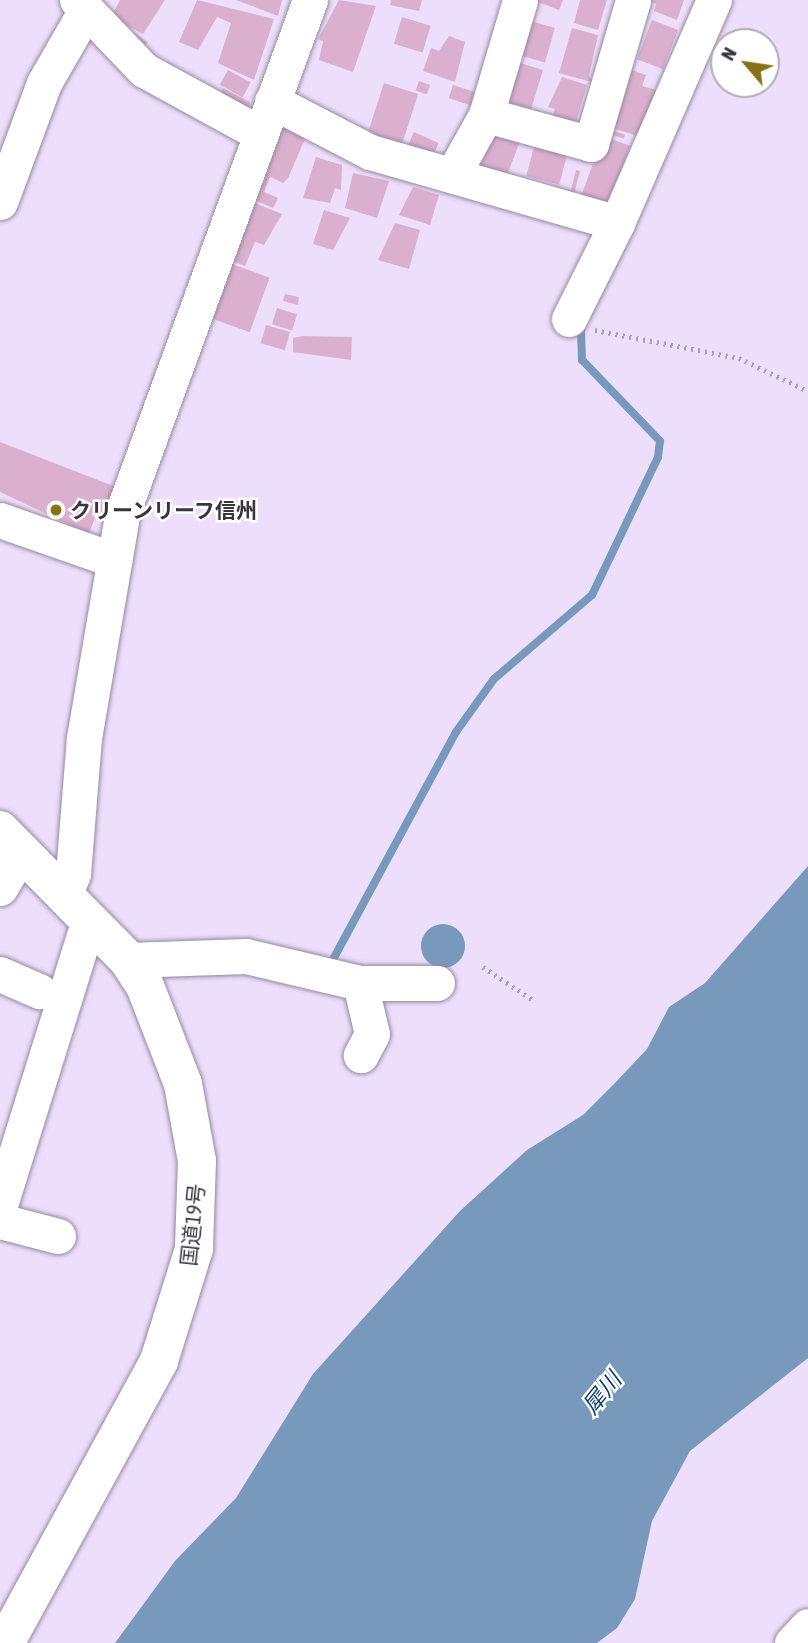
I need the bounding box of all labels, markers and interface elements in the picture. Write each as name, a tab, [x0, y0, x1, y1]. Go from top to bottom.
north arrow	[710, 28, 780, 98]
text: N	[716, 44, 741, 64]
place label: クリーンリーフ信州	[70, 497, 259, 523]
marker: クリーンリーフ信州	[48, 502, 64, 518]
street label: 国道19号	[175, 1183, 209, 1267]
water label: 犀川	[577, 1366, 627, 1420]

